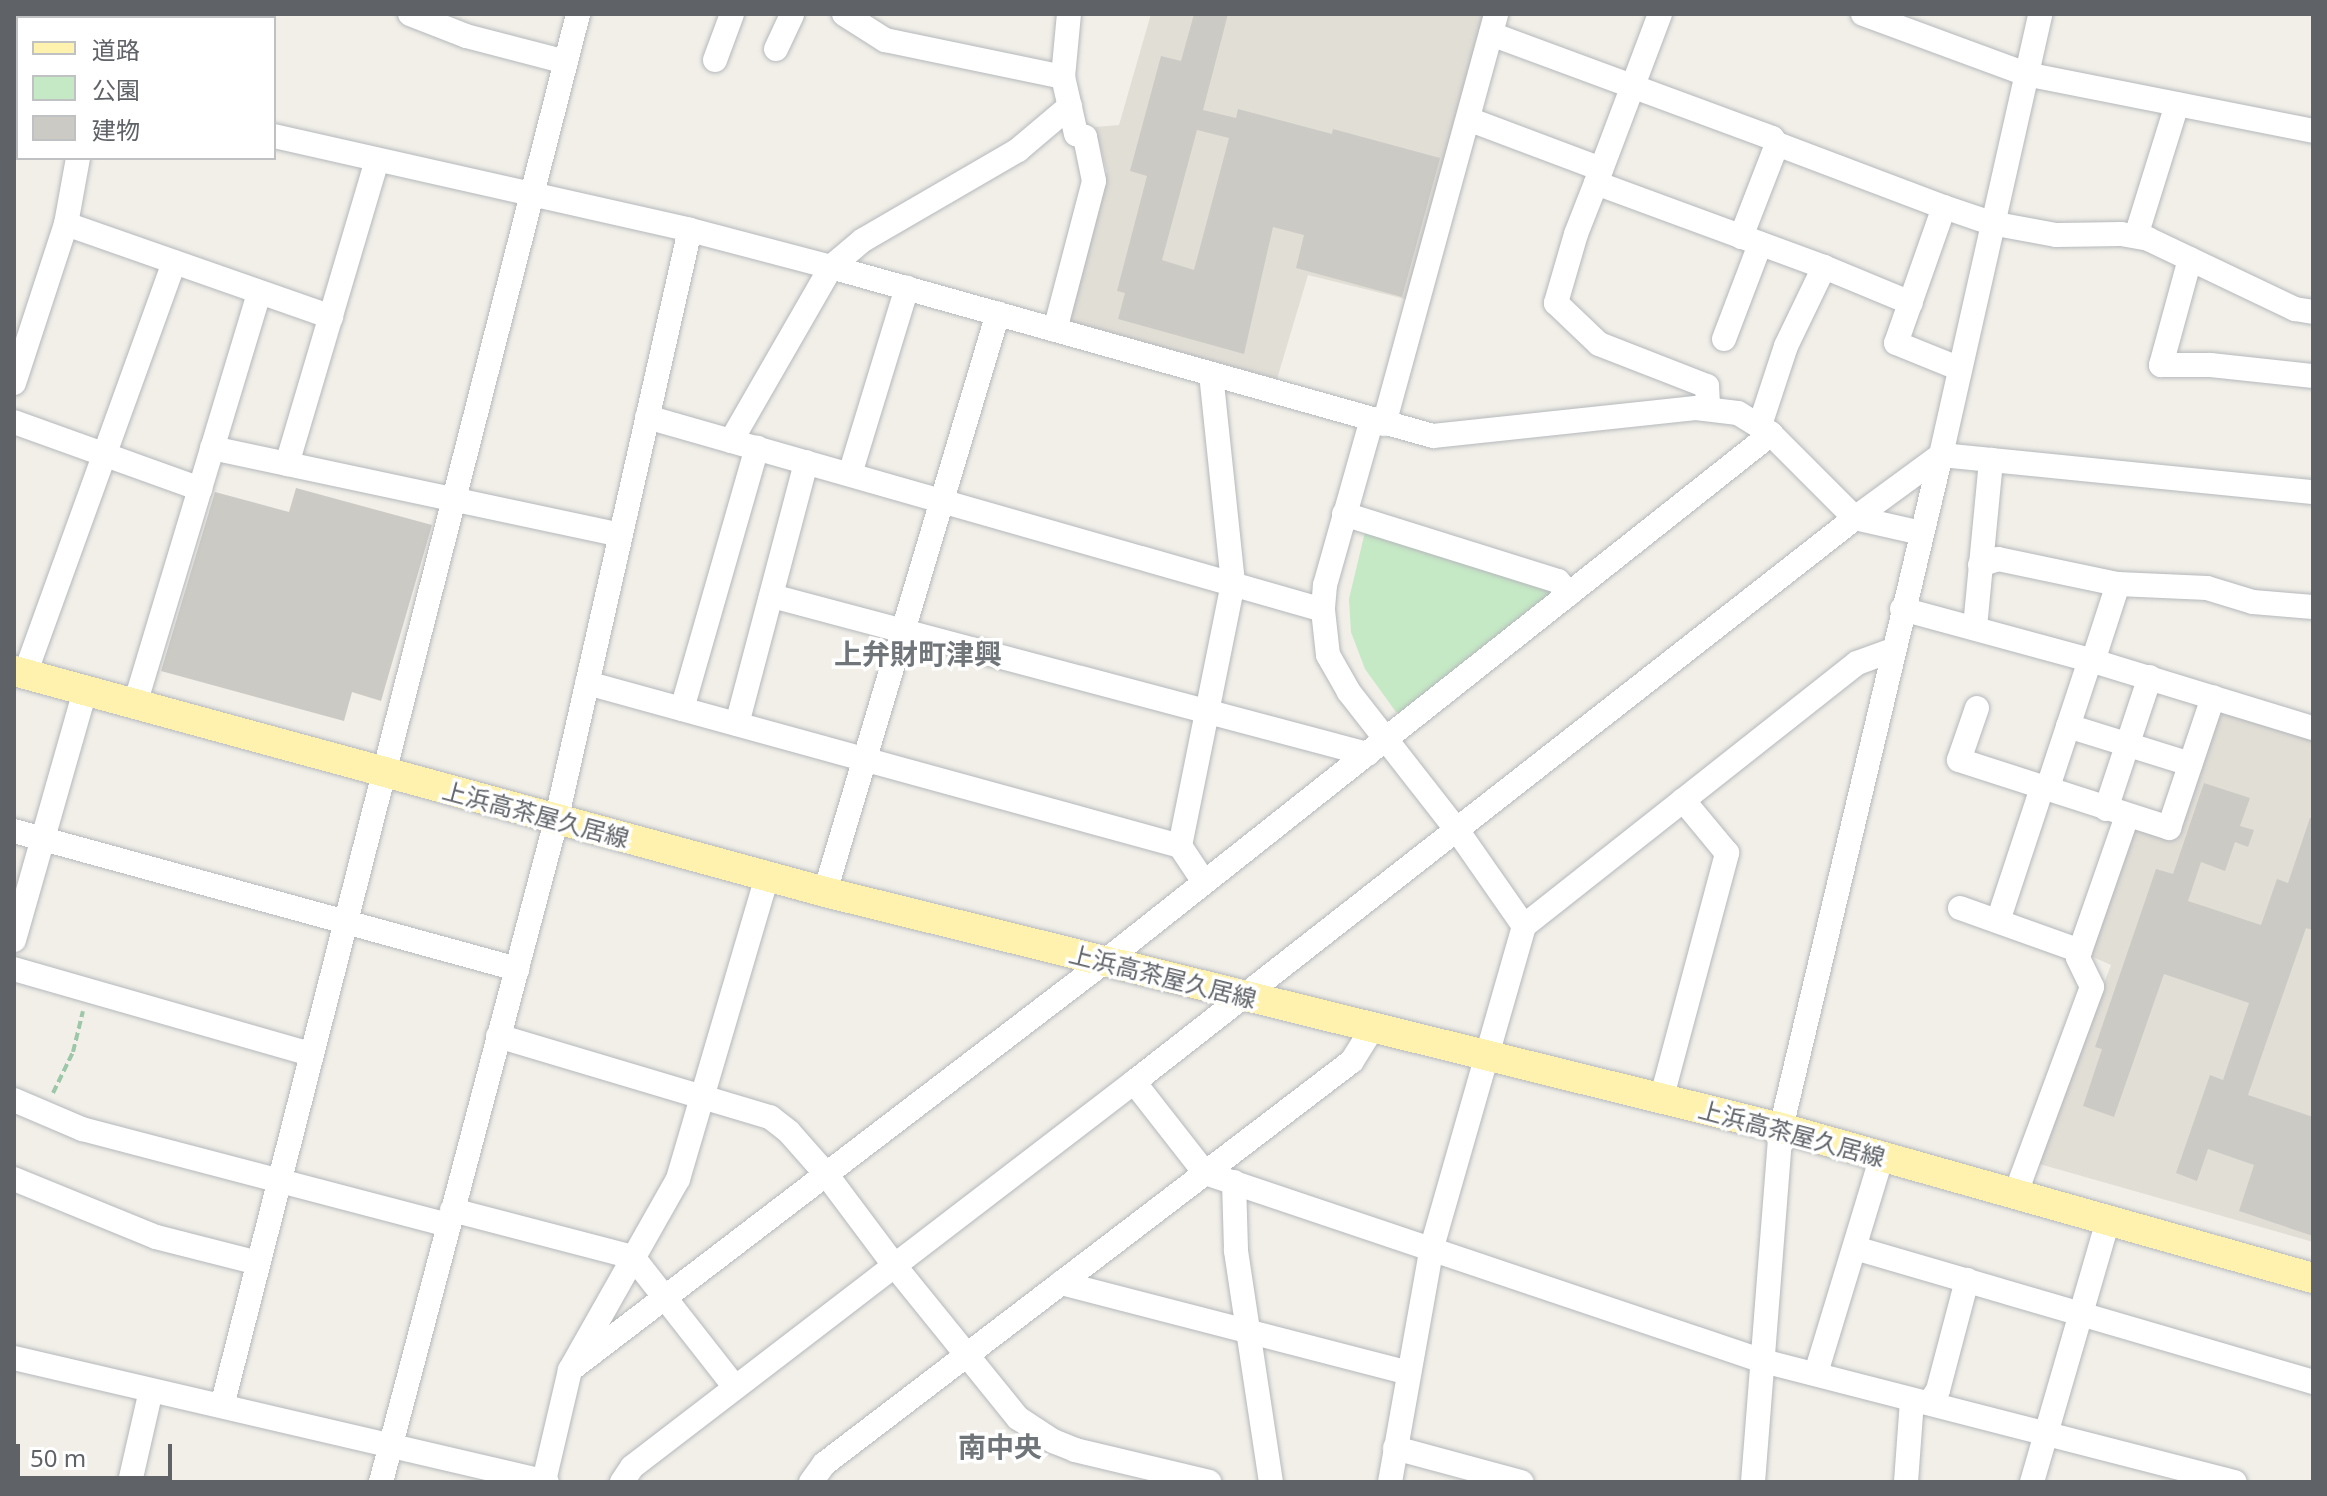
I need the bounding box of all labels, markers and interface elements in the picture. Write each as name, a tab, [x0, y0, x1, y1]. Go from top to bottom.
legend	[16, 16, 276, 160]
text: 道路	[92, 33, 140, 66]
text: 公園	[92, 73, 140, 106]
text: 建物	[92, 113, 140, 146]
district label: 上弁財町津興	[834, 636, 1002, 670]
street label: 上浜高茶屋久居線	[440, 775, 632, 853]
street label: 上浜高茶屋久居線	[1066, 939, 1260, 1013]
street label: 上浜高茶屋久居線	[1696, 1094, 1888, 1172]
scale bar	[20, 1428, 176, 1478]
district label: 南中央	[958, 1429, 1042, 1463]
text: 50 m	[30, 1441, 86, 1474]

